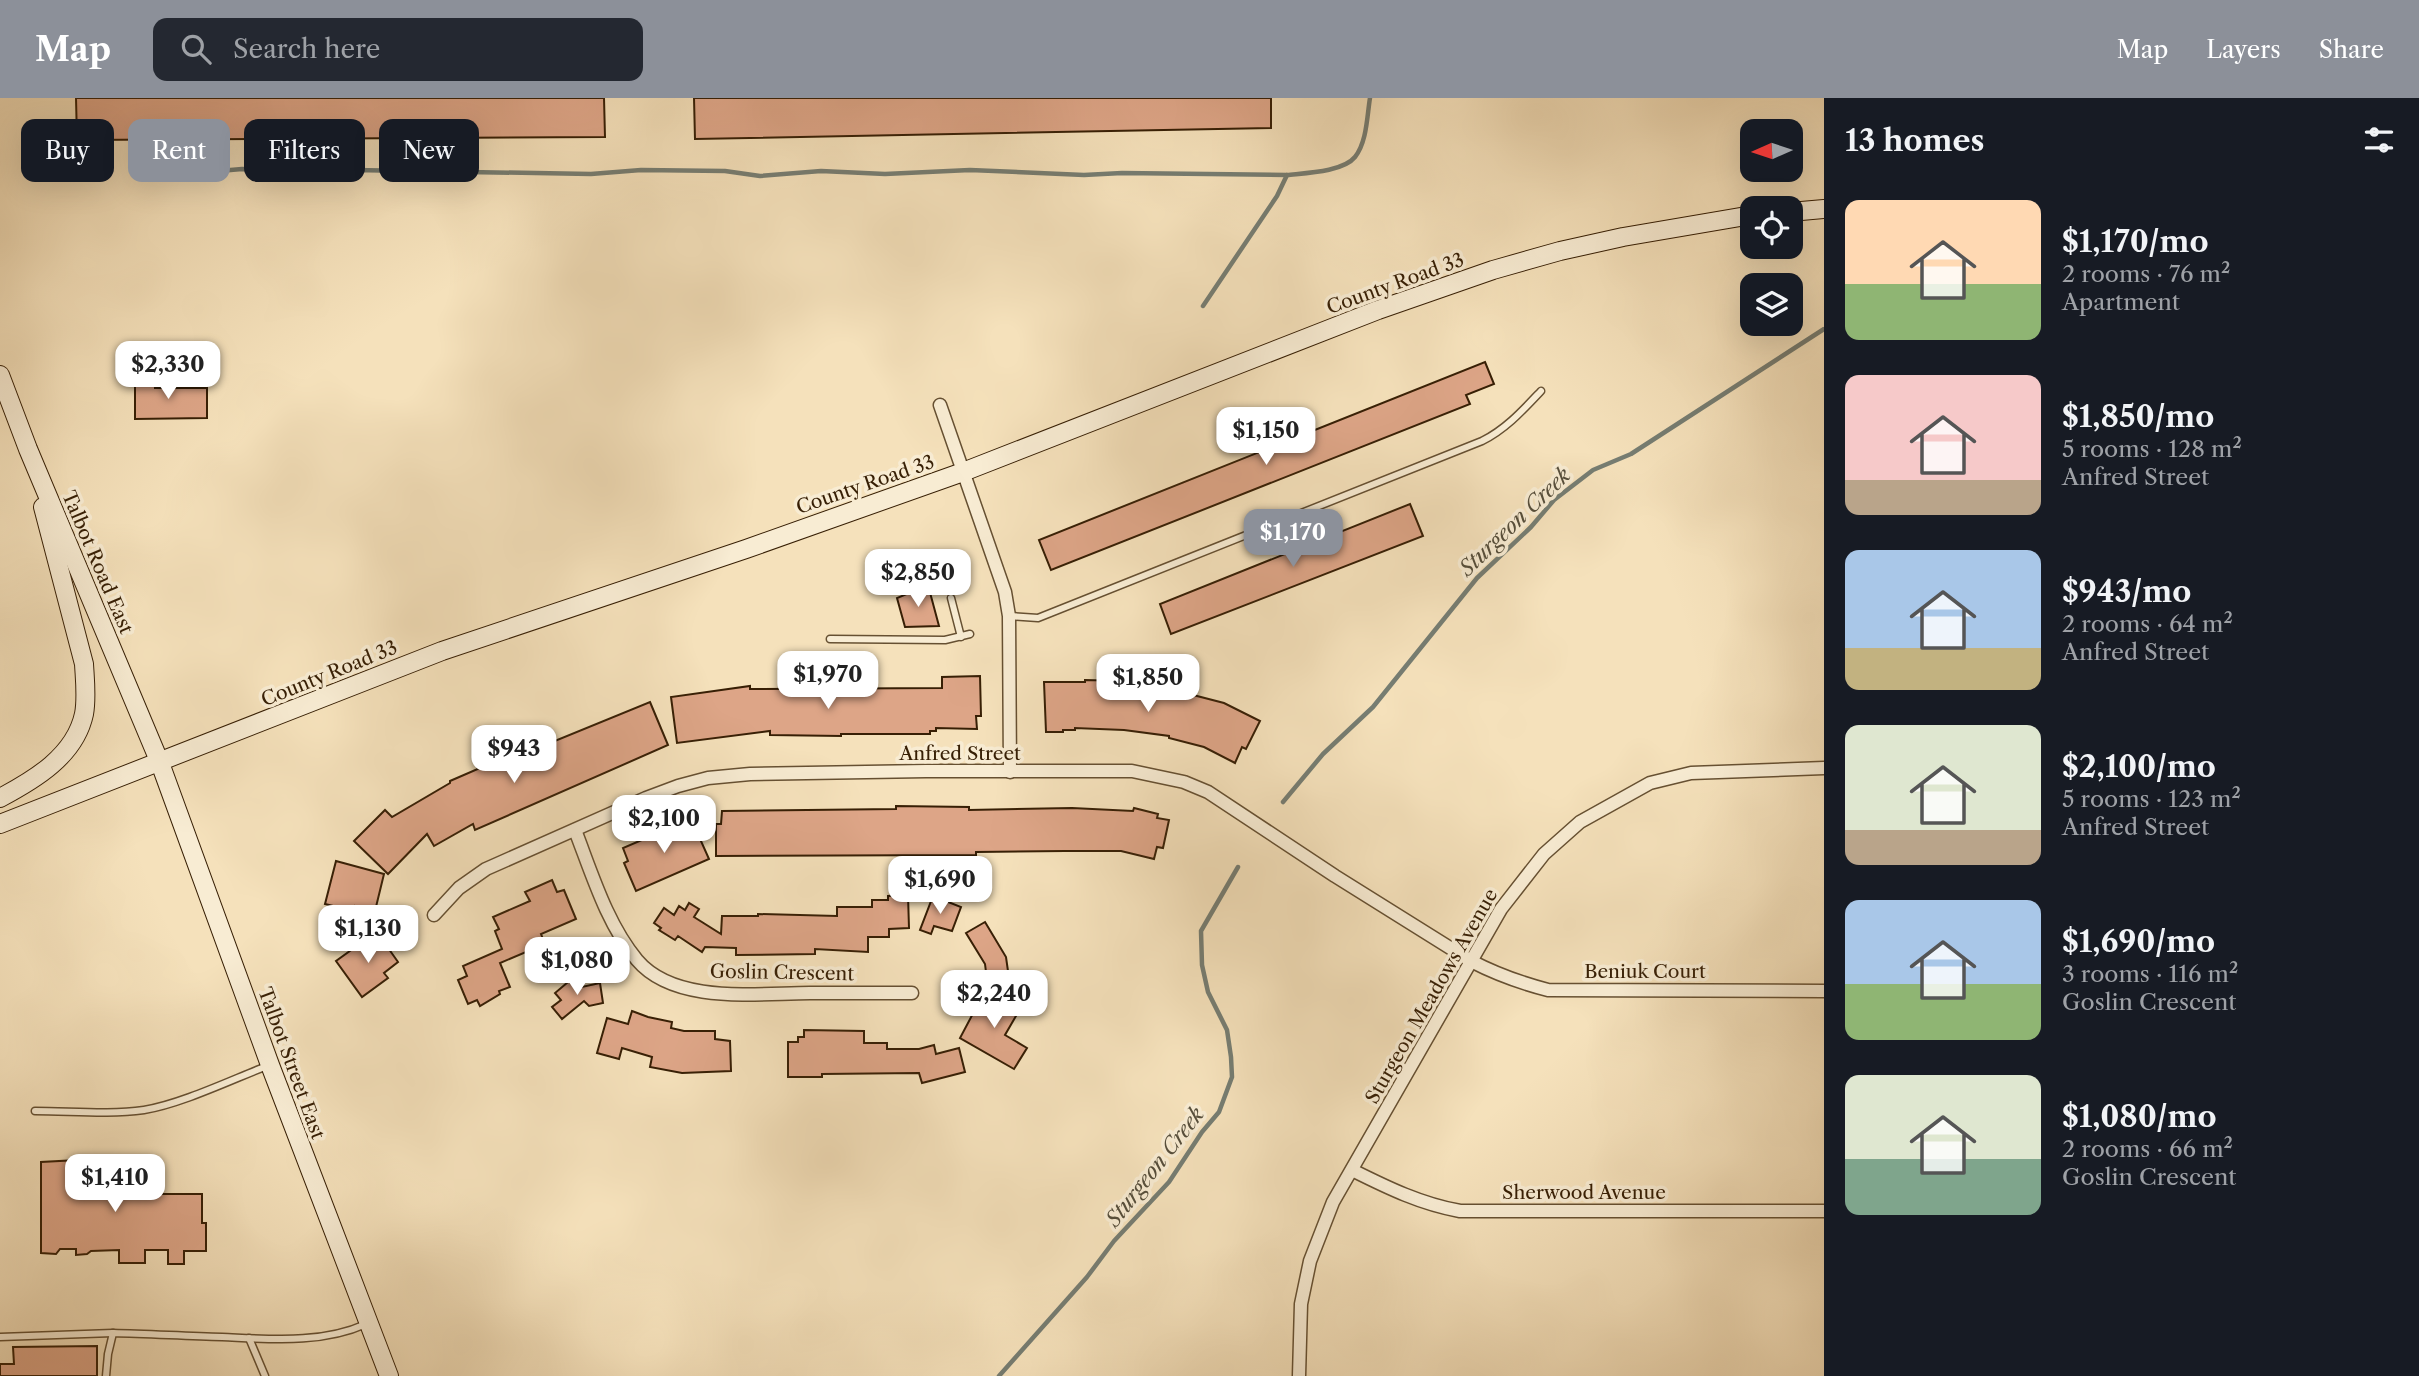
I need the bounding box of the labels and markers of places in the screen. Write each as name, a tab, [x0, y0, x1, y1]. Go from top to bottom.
pin: $2,330	[111, 342, 225, 401]
pin: $1,150	[1209, 408, 1323, 467]
pin: $1,170	[1236, 510, 1350, 569]
pin: $2,850	[861, 550, 975, 609]
pin: $1,970	[771, 652, 885, 711]
pin: $1,850	[1091, 654, 1205, 714]
pin: $943	[473, 726, 555, 785]
pin: $2,100	[607, 796, 721, 855]
pin: $1,690	[883, 856, 997, 916]
pin: $1,130	[311, 906, 425, 965]
pin: $1,080	[520, 937, 634, 997]
pin: $2,240	[937, 970, 1051, 1030]
pin: $1,410	[58, 1154, 172, 1214]

